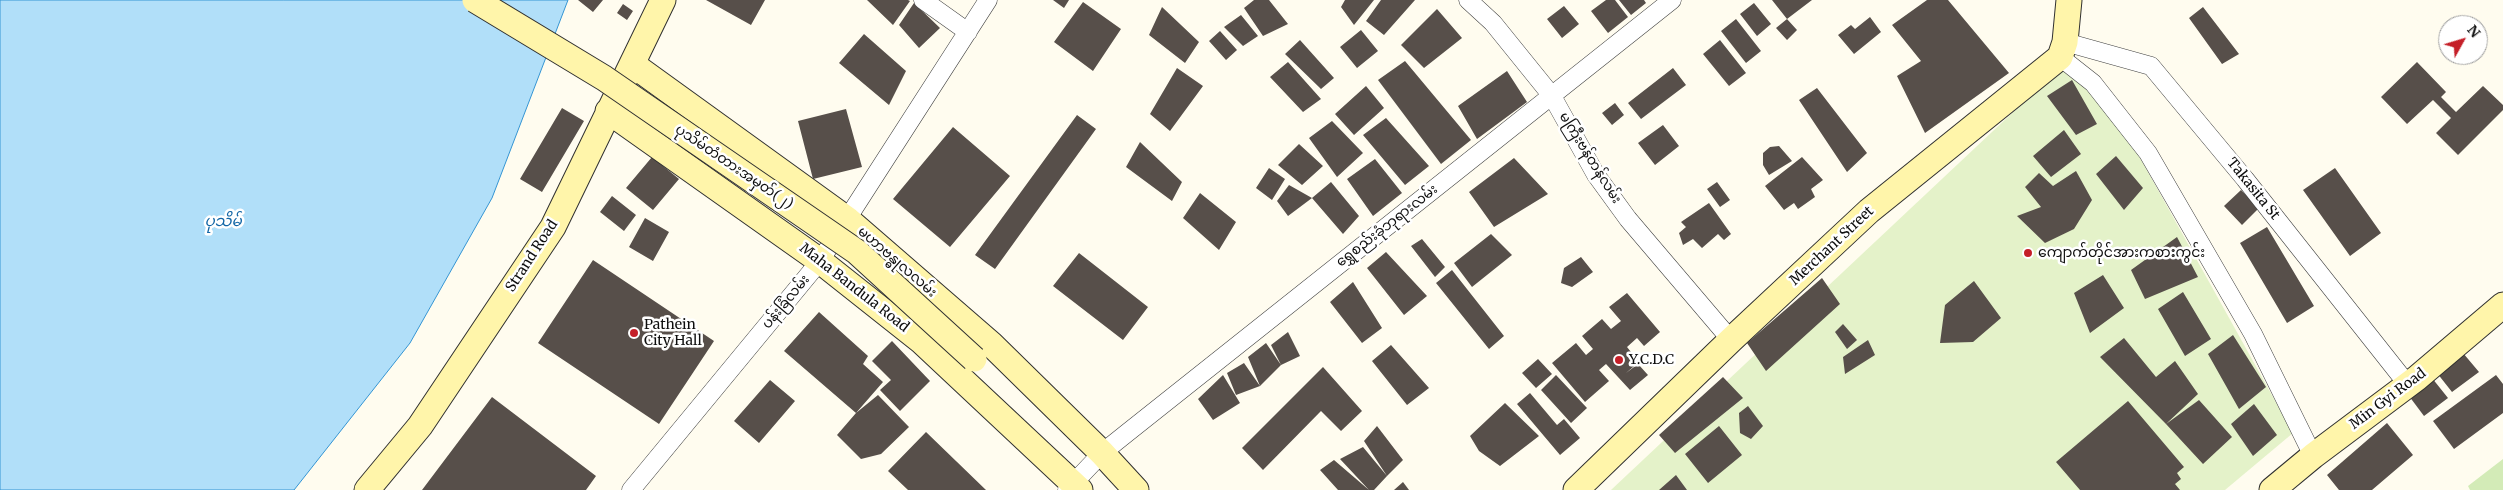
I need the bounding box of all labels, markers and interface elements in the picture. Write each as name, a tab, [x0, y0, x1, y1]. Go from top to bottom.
north arrow	[2438, 15, 2488, 65]
text: N	[2463, 21, 2484, 41]
street label: မကြီးဗန်တန်လမ်း	[1555, 109, 1625, 207]
street label: ပုသိမ်တံတားအမှတ်(၂)	[672, 121, 796, 213]
street label: Takasita St	[2223, 155, 2283, 223]
street label: ရွှေစည်းခုံဘုရားလမ်း	[1333, 181, 1441, 271]
street label: Merchant Street	[1787, 203, 1877, 289]
water label: ပုသိမ်	[204, 213, 242, 231]
street label: Strand Road	[503, 217, 561, 295]
street label: မဟာဗန္ဓုလလမ်း	[854, 223, 940, 301]
street label: Maha Bandula Road	[796, 240, 912, 336]
place label: ကျောက်တိုင်အားကစားကွင်း	[2038, 245, 2205, 261]
marker: ကျောက်တိုင်အားကစားကွင်း	[2022, 247, 2034, 259]
street label: ပန်းခြံလမ်း	[759, 272, 813, 332]
place label: Pathein City Hall	[644, 317, 702, 350]
marker: Pathein City Hall	[628, 327, 640, 339]
place label: Y.C.D.C	[1629, 352, 1674, 368]
marker: Y.C.D.C	[1613, 354, 1625, 366]
street label: Min Gyi Road	[2347, 365, 2429, 433]

